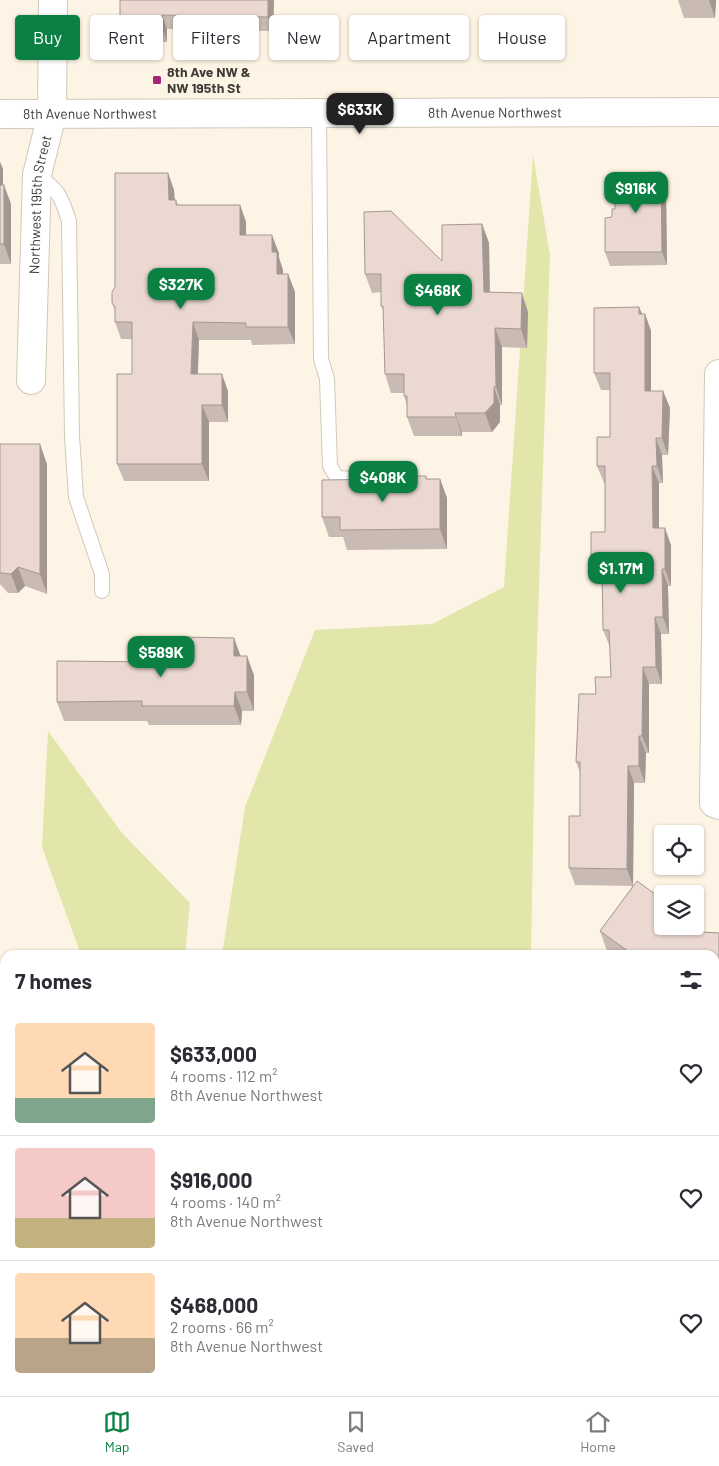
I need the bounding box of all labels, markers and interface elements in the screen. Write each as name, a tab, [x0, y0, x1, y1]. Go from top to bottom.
chip: Buy	[15, 15, 80, 60]
chip: Rent	[90, 15, 163, 60]
chip: Filters	[173, 15, 259, 60]
chip: New	[269, 15, 339, 60]
chip: Apartment	[349, 15, 469, 60]
chip: House	[479, 15, 565, 60]
place label: 8th Ave NW & NW 195th St	[167, 63, 251, 96]
marker: 8th Ave NW & NW 195th St	[151, 74, 163, 86]
pin: $633K	[325, 92, 395, 135]
text: $633K	[337, 99, 383, 118]
street label: 8th Avenue Northwest	[428, 103, 562, 121]
street label: 8th Avenue Northwest	[23, 105, 157, 122]
street label: Northwest 195th Street	[25, 133, 55, 274]
pin: $916K	[601, 172, 671, 214]
text: $916K	[615, 178, 657, 197]
pin: $327K	[146, 268, 216, 310]
text: $327K	[159, 274, 203, 293]
pin: $468K	[403, 274, 473, 316]
text: $468K	[415, 280, 461, 299]
pin: $408K	[348, 460, 418, 503]
text: $408K	[360, 467, 406, 486]
pin: $1.17M	[580, 552, 662, 594]
text: $1.17M	[599, 558, 643, 577]
pin: $589K	[126, 636, 196, 678]
text: $589K	[139, 642, 183, 661]
map controls	[654, 825, 704, 935]
button: locate	[654, 825, 704, 875]
button: layers	[654, 885, 704, 935]
icon: filters	[677, 966, 705, 994]
text: 7 homes	[15, 968, 92, 993]
text: $633,000	[170, 1041, 257, 1066]
icon: home	[55, 1043, 115, 1103]
icon: heart	[677, 1059, 705, 1087]
text: 4 rooms · 112 m²	[170, 1066, 277, 1085]
text: 8th Avenue Northwest	[170, 1085, 323, 1104]
text: $916,000	[170, 1167, 252, 1192]
icon: home	[55, 1168, 115, 1228]
icon: heart	[677, 1184, 705, 1212]
text: 4 rooms · 140 m²	[170, 1192, 281, 1211]
text: 8th Avenue Northwest	[170, 1211, 323, 1230]
text: $468,000	[170, 1292, 258, 1317]
icon: home	[55, 1293, 115, 1353]
icon: heart	[677, 1309, 705, 1337]
text: 2 rooms · 66 m²	[170, 1317, 274, 1336]
text: 8th Avenue Northwest	[170, 1336, 323, 1355]
tab: Map	[103, 1408, 131, 1455]
tab: Saved	[337, 1408, 374, 1455]
tab: Home	[580, 1408, 616, 1455]

